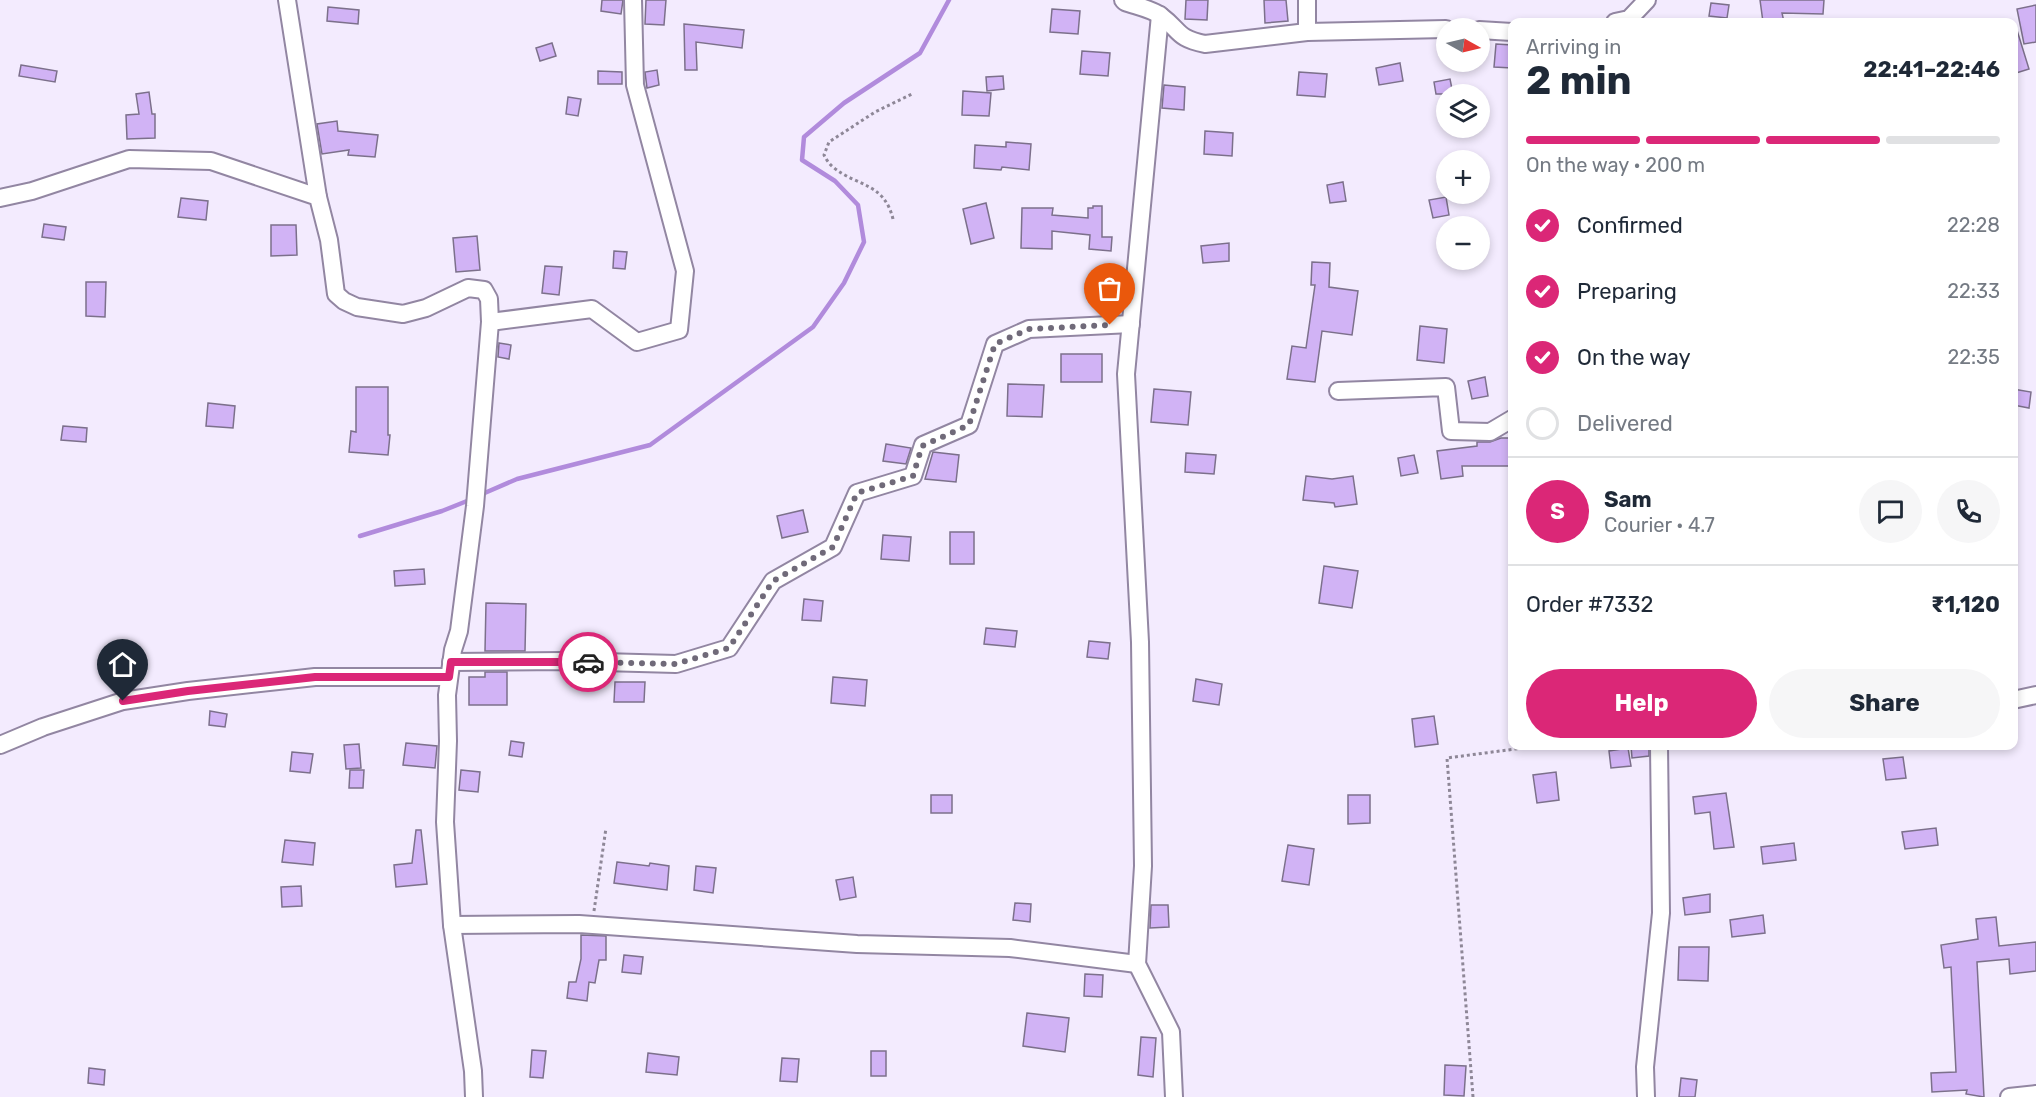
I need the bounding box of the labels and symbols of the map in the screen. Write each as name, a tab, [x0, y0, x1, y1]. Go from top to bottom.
north arrow	[1436, 18, 1490, 72]
pin	[1084, 263, 1135, 325]
courier	[558, 632, 618, 692]
pin	[97, 639, 148, 701]

